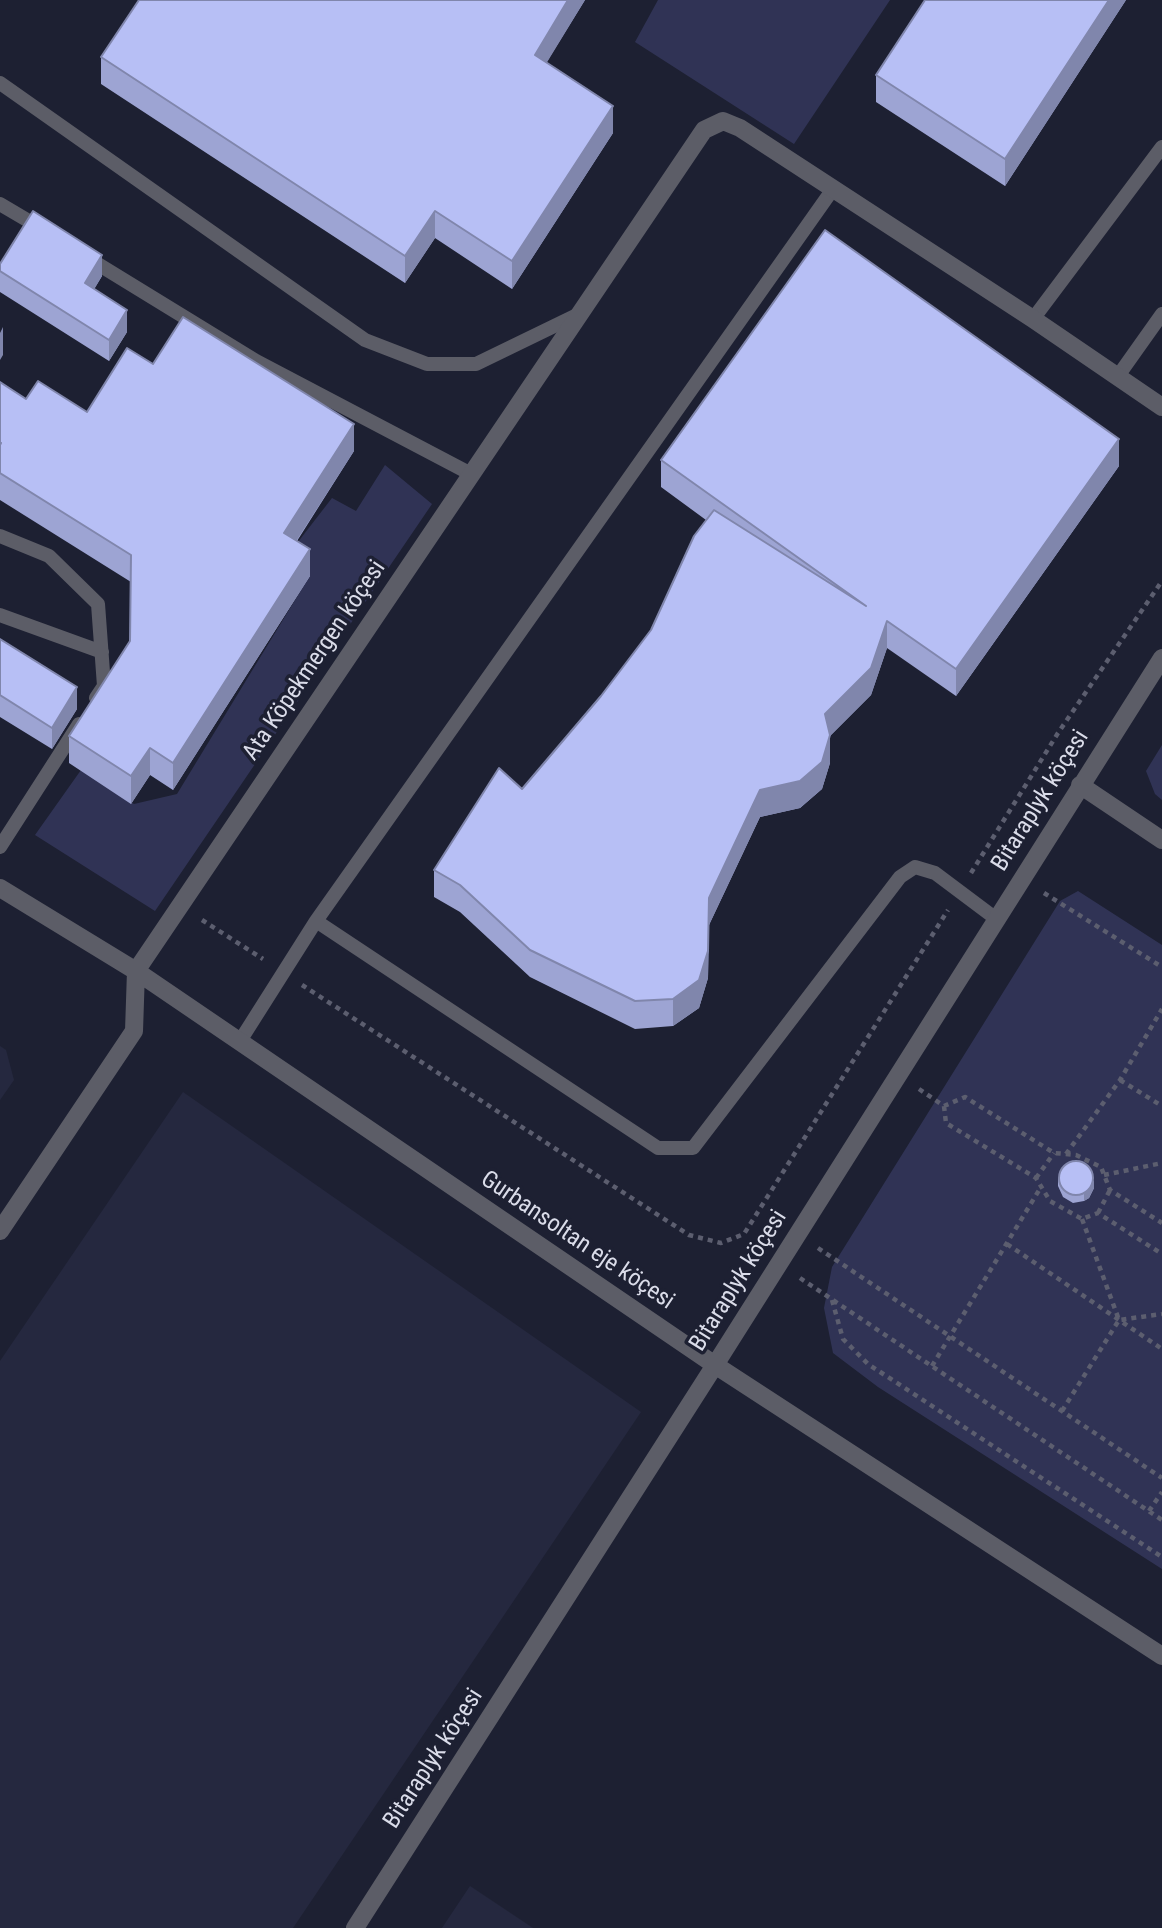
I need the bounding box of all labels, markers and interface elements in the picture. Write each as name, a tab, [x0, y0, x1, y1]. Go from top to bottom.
street label: Ata Köpekmergen köçesi	[237, 556, 393, 766]
street label: Bitaraplyk köçesi	[986, 725, 1096, 877]
street label: Gurbansoltan eje köçesi	[475, 1166, 679, 1316]
street label: Bitaraplyk köçesi	[684, 1205, 794, 1357]
street label: Bitaraplyk köçesi	[378, 1684, 490, 1834]

